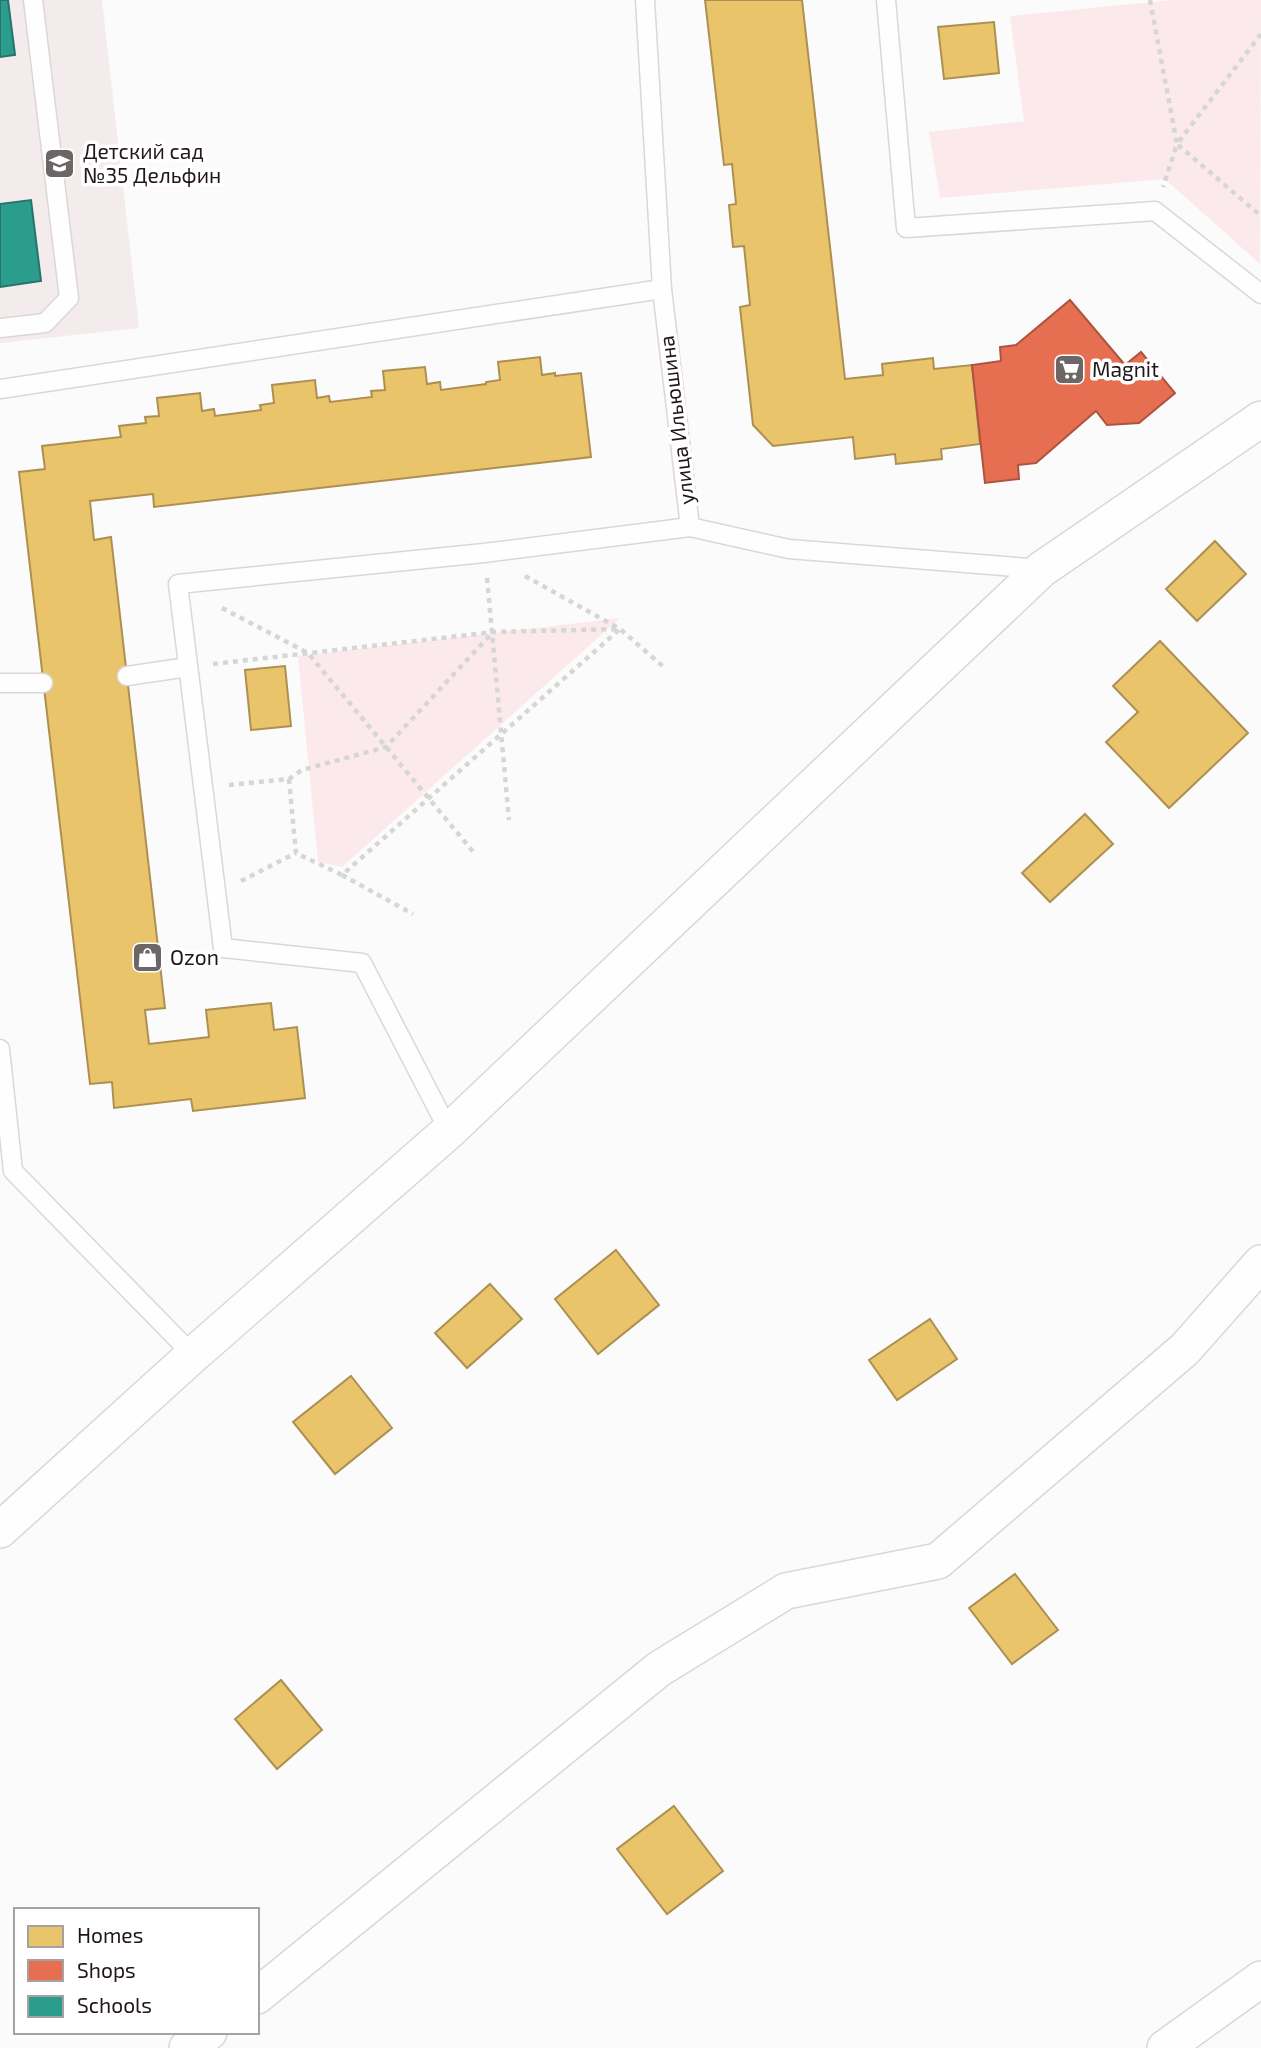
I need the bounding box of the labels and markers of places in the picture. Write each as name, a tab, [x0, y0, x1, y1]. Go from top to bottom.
place label: Детский сад №35 Дельфин	[83, 138, 221, 187]
school or university icon: Детский сад №35 Дельфин	[43, 147, 77, 181]
supermarket icon: Magnit	[1052, 353, 1086, 387]
place label: Magnit	[1092, 356, 1159, 381]
shop icon: Ozon	[130, 941, 164, 975]
place label: Ozon	[170, 944, 219, 969]

